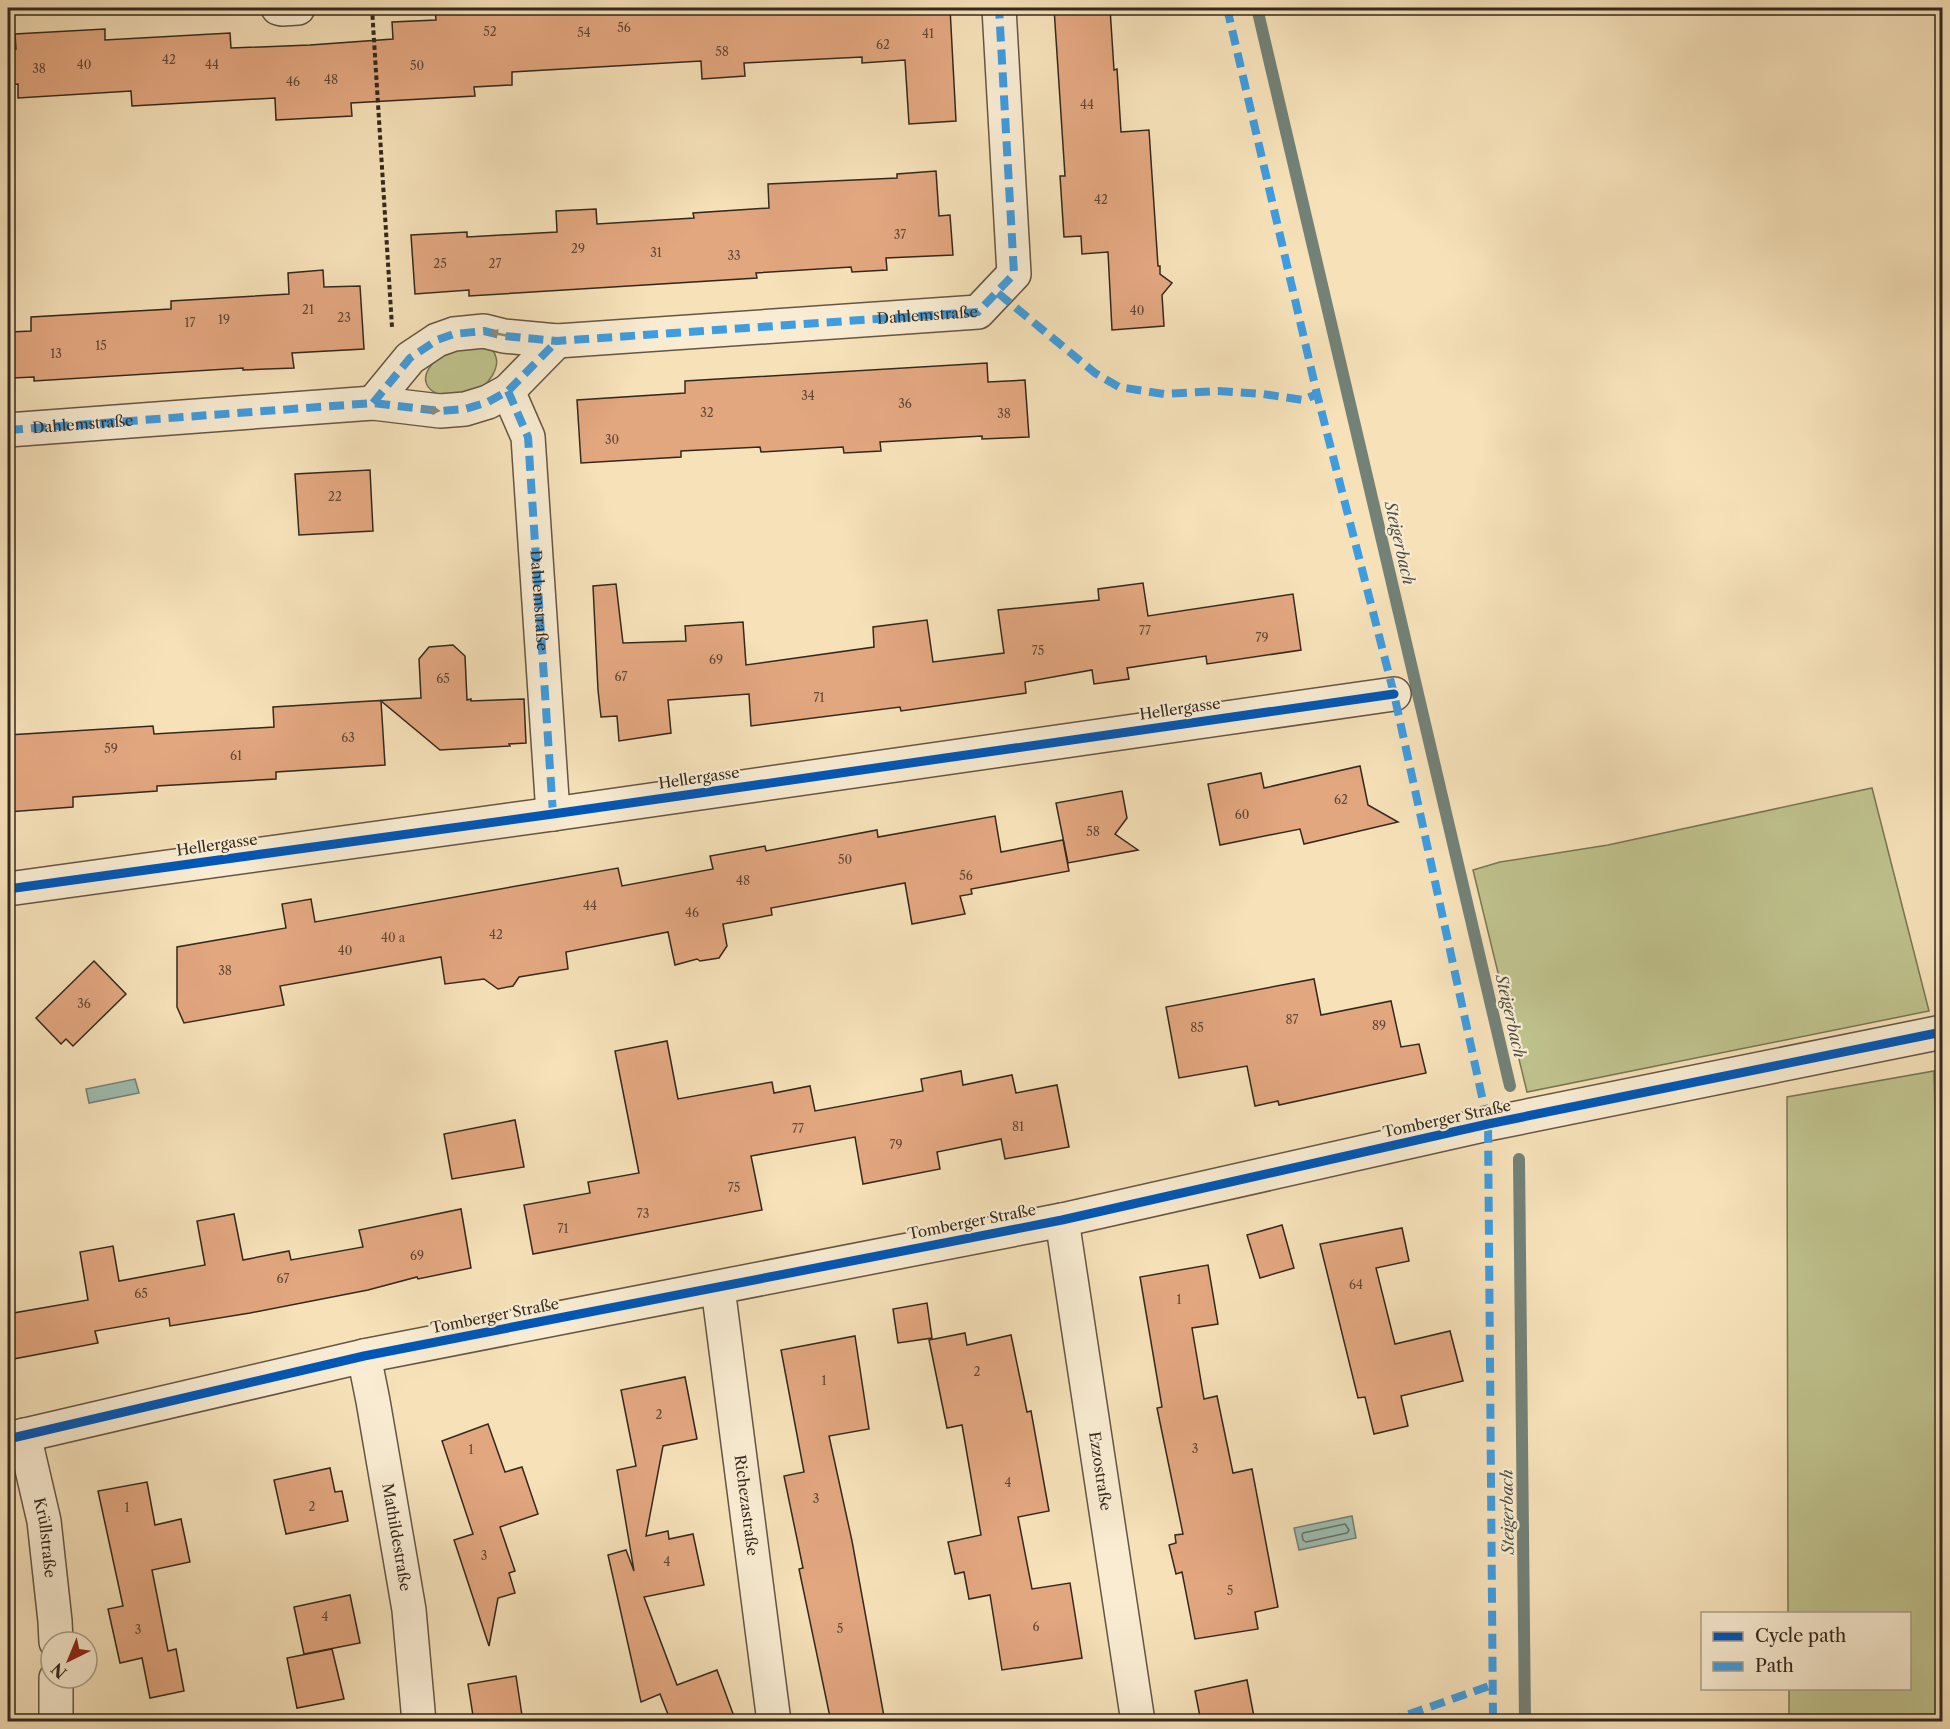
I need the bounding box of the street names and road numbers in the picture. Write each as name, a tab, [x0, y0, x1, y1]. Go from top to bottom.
street label: Dahlemstraße	[876, 302, 978, 328]
street label: Dahlemstraße	[32, 411, 134, 437]
street label: Dahlemstraße	[527, 549, 552, 652]
street label: Hellergasse	[1138, 693, 1222, 724]
street label: Hellergasse	[657, 762, 741, 793]
street label: Hellergasse	[175, 829, 259, 860]
street label: Tomberger Straße	[1381, 1096, 1513, 1141]
street label: Tomberger Straße	[906, 1200, 1038, 1243]
street label: Tomberger Straße	[429, 1294, 561, 1337]
street label: Ezzostraße	[1085, 1430, 1116, 1512]
street label: Richezastraße	[731, 1454, 762, 1557]
street label: Mathildestraße	[378, 1482, 416, 1592]
street label: Krüllstraße	[30, 1496, 60, 1579]

